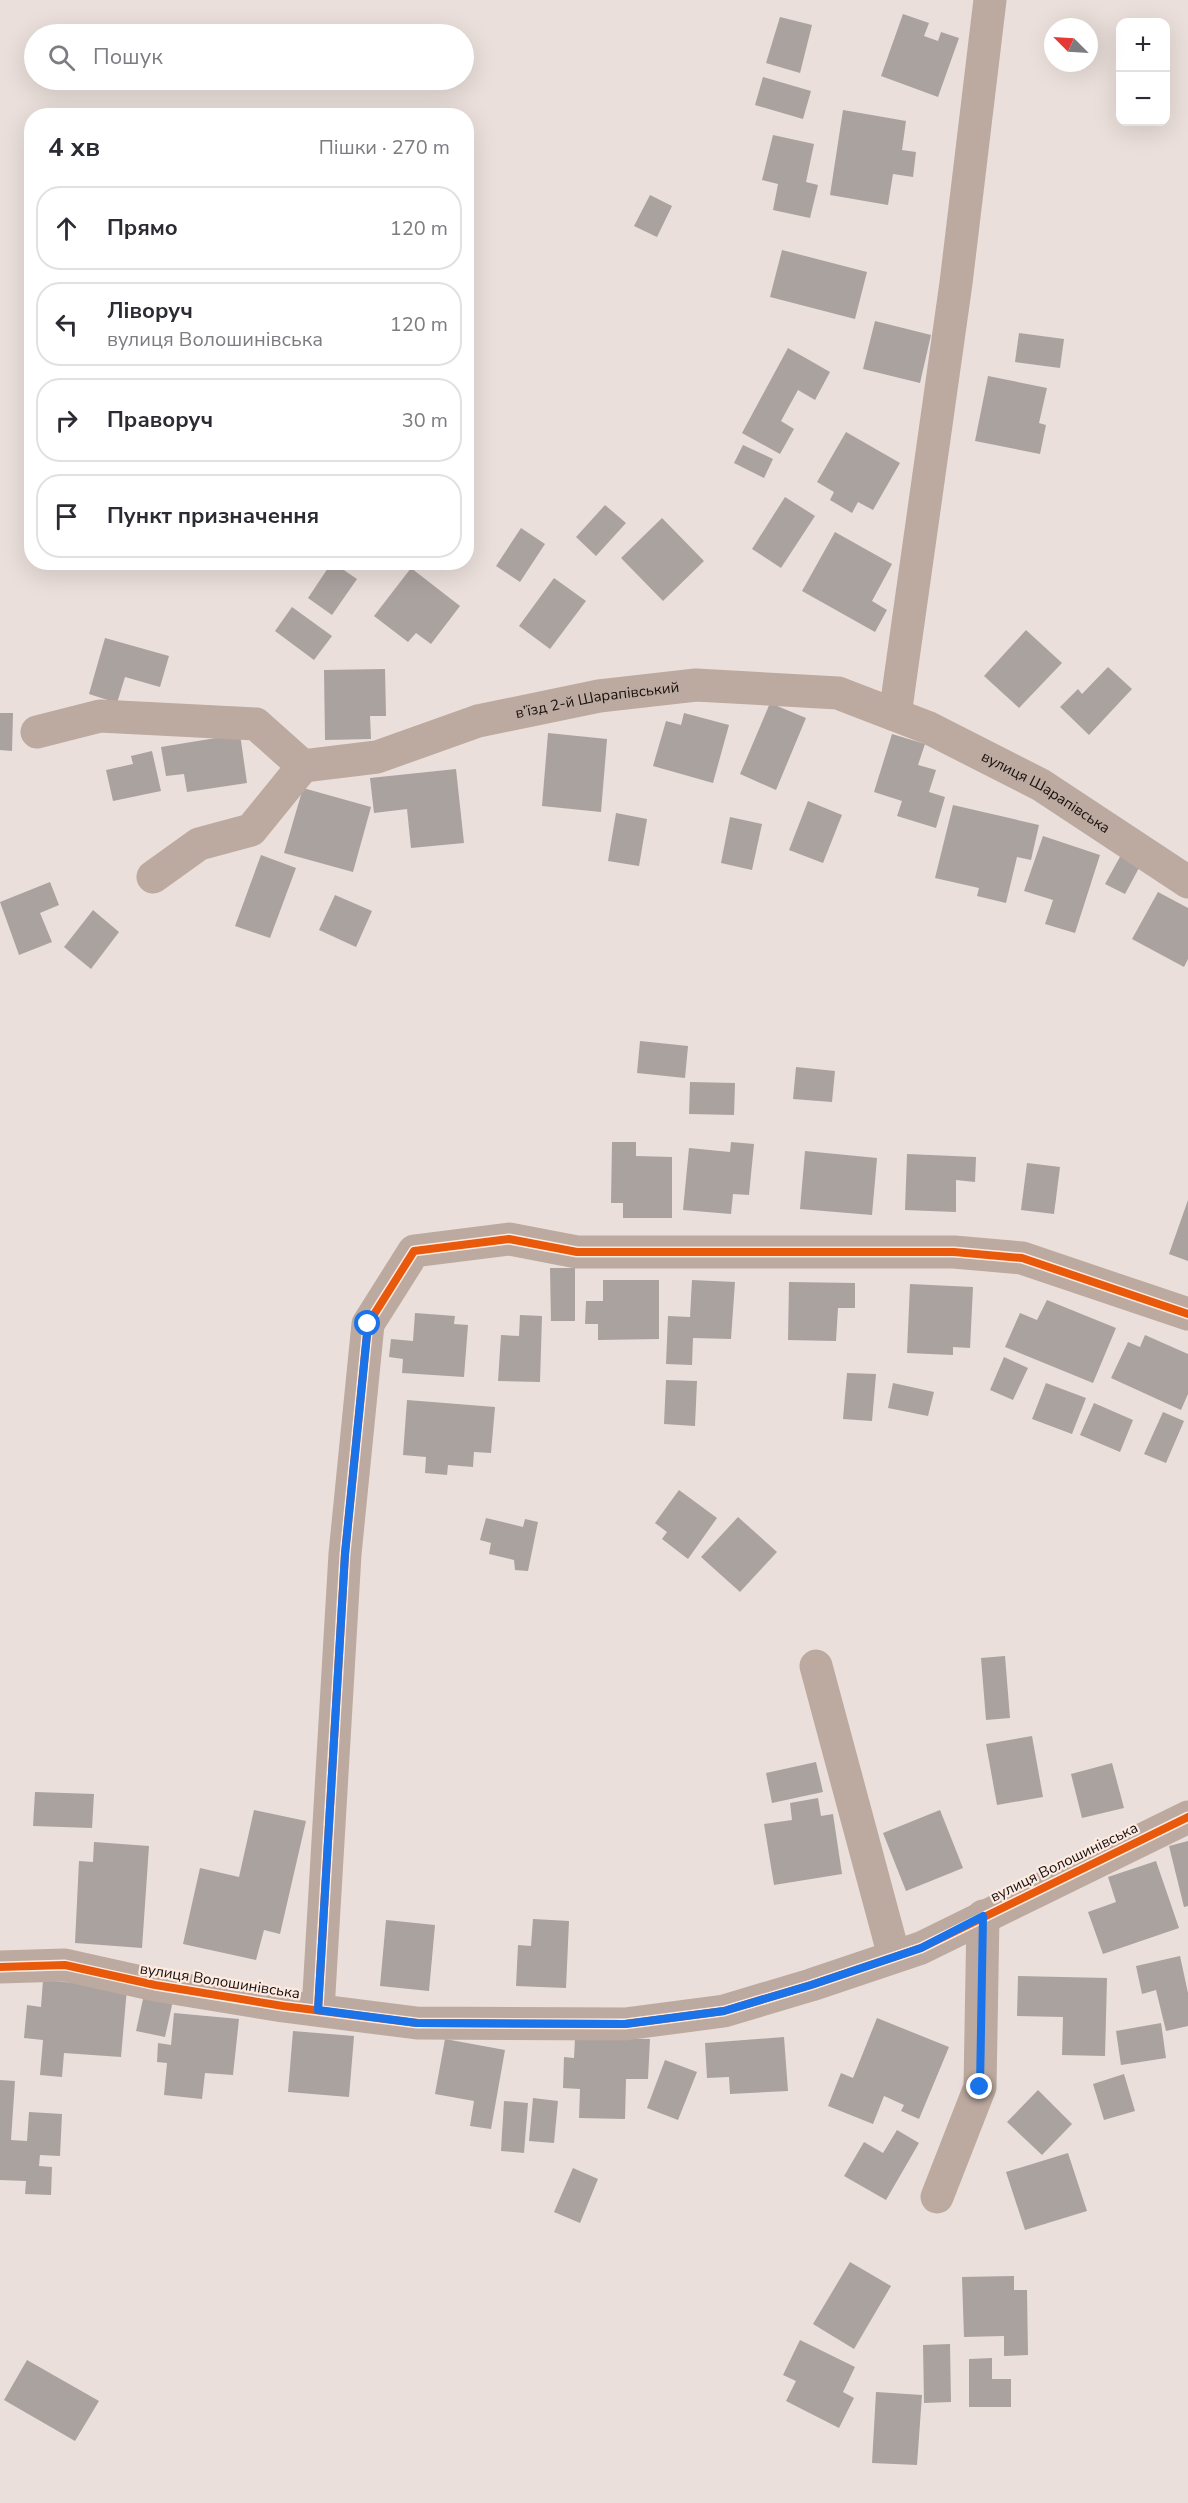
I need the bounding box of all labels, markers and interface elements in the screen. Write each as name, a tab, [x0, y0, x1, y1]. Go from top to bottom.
north arrow	[1044, 18, 1098, 72]
map controls	[1116, 18, 1170, 126]
button: +	[1116, 18, 1170, 72]
search box	[24, 24, 474, 90]
icon: search	[45, 41, 78, 74]
text: Пошук	[93, 42, 163, 72]
button: −	[1116, 72, 1170, 126]
text: 4 хв	[48, 130, 100, 165]
text: Пішки · 270 m	[319, 134, 450, 161]
icon: ahead	[50, 212, 83, 245]
text: Прямо	[107, 213, 178, 243]
text: 120 m	[390, 215, 448, 242]
text: Ліворуч	[107, 296, 193, 326]
icon: left	[50, 308, 83, 341]
text: 120 m	[390, 311, 448, 338]
text: вулиця Волошинівська	[107, 326, 323, 353]
icon: right	[50, 404, 83, 437]
text: Праворуч	[107, 405, 213, 435]
text: 30 m	[402, 407, 448, 434]
icon: arrive	[50, 500, 83, 533]
text: Пункт призначення	[107, 501, 319, 531]
street label: в’їзд 2-й Шарапівський	[514, 677, 680, 723]
street label: вулиця Шарапівська	[978, 746, 1114, 838]
route start	[354, 1310, 380, 1336]
street label: вулиця Волошинівська	[987, 1818, 1141, 1906]
street label: вулиця Волошинівська	[138, 1958, 302, 2004]
route end	[966, 2073, 992, 2099]

